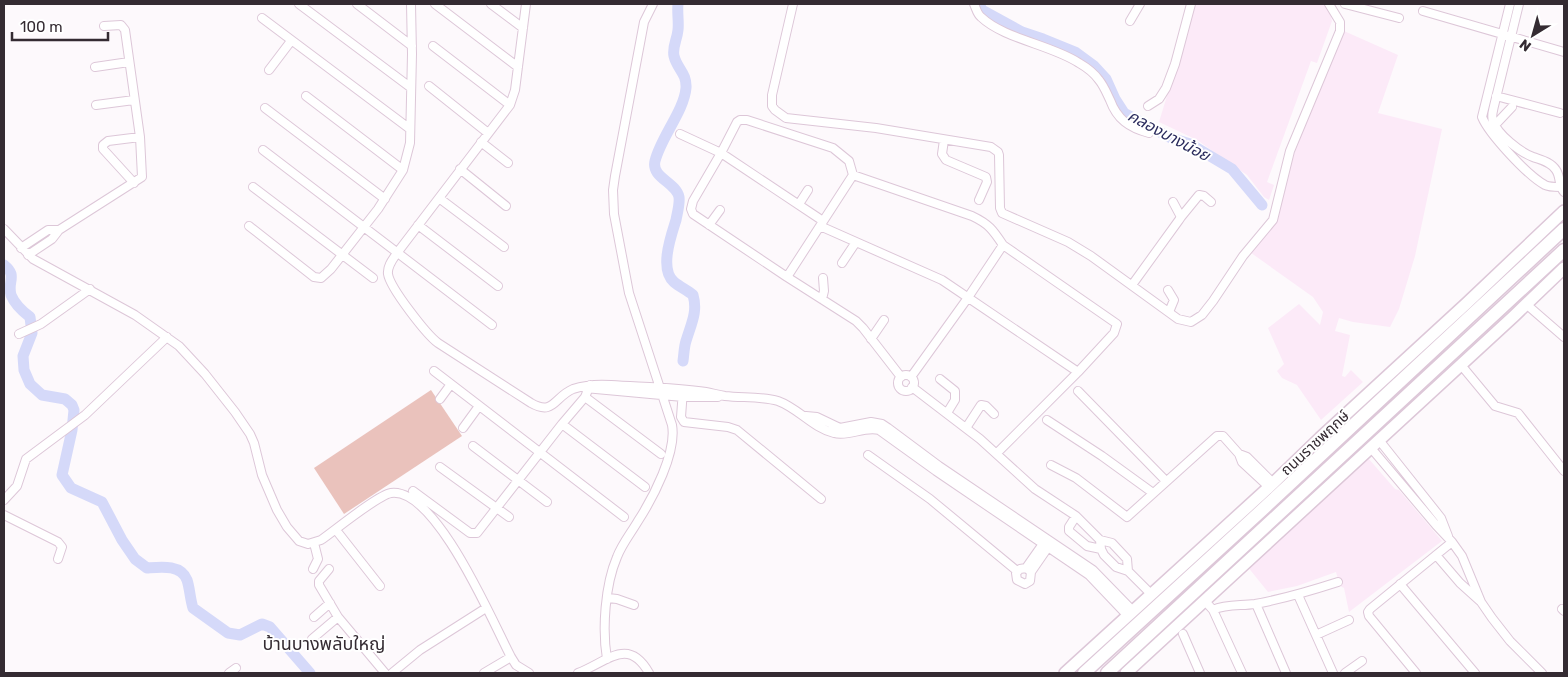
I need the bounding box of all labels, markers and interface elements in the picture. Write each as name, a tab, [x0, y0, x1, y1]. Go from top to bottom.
scale bar	[12, 10, 109, 42]
north arrow	[1508, 10, 1558, 60]
text: 100 m	[20, 18, 62, 36]
text: N	[1516, 35, 1535, 55]
water label: คลองบางน้อย	[1125, 106, 1214, 166]
street label: ถนนราชพฤกษ์	[1277, 406, 1353, 479]
district label: บ้านบางพลับใหญ่	[263, 633, 385, 655]

